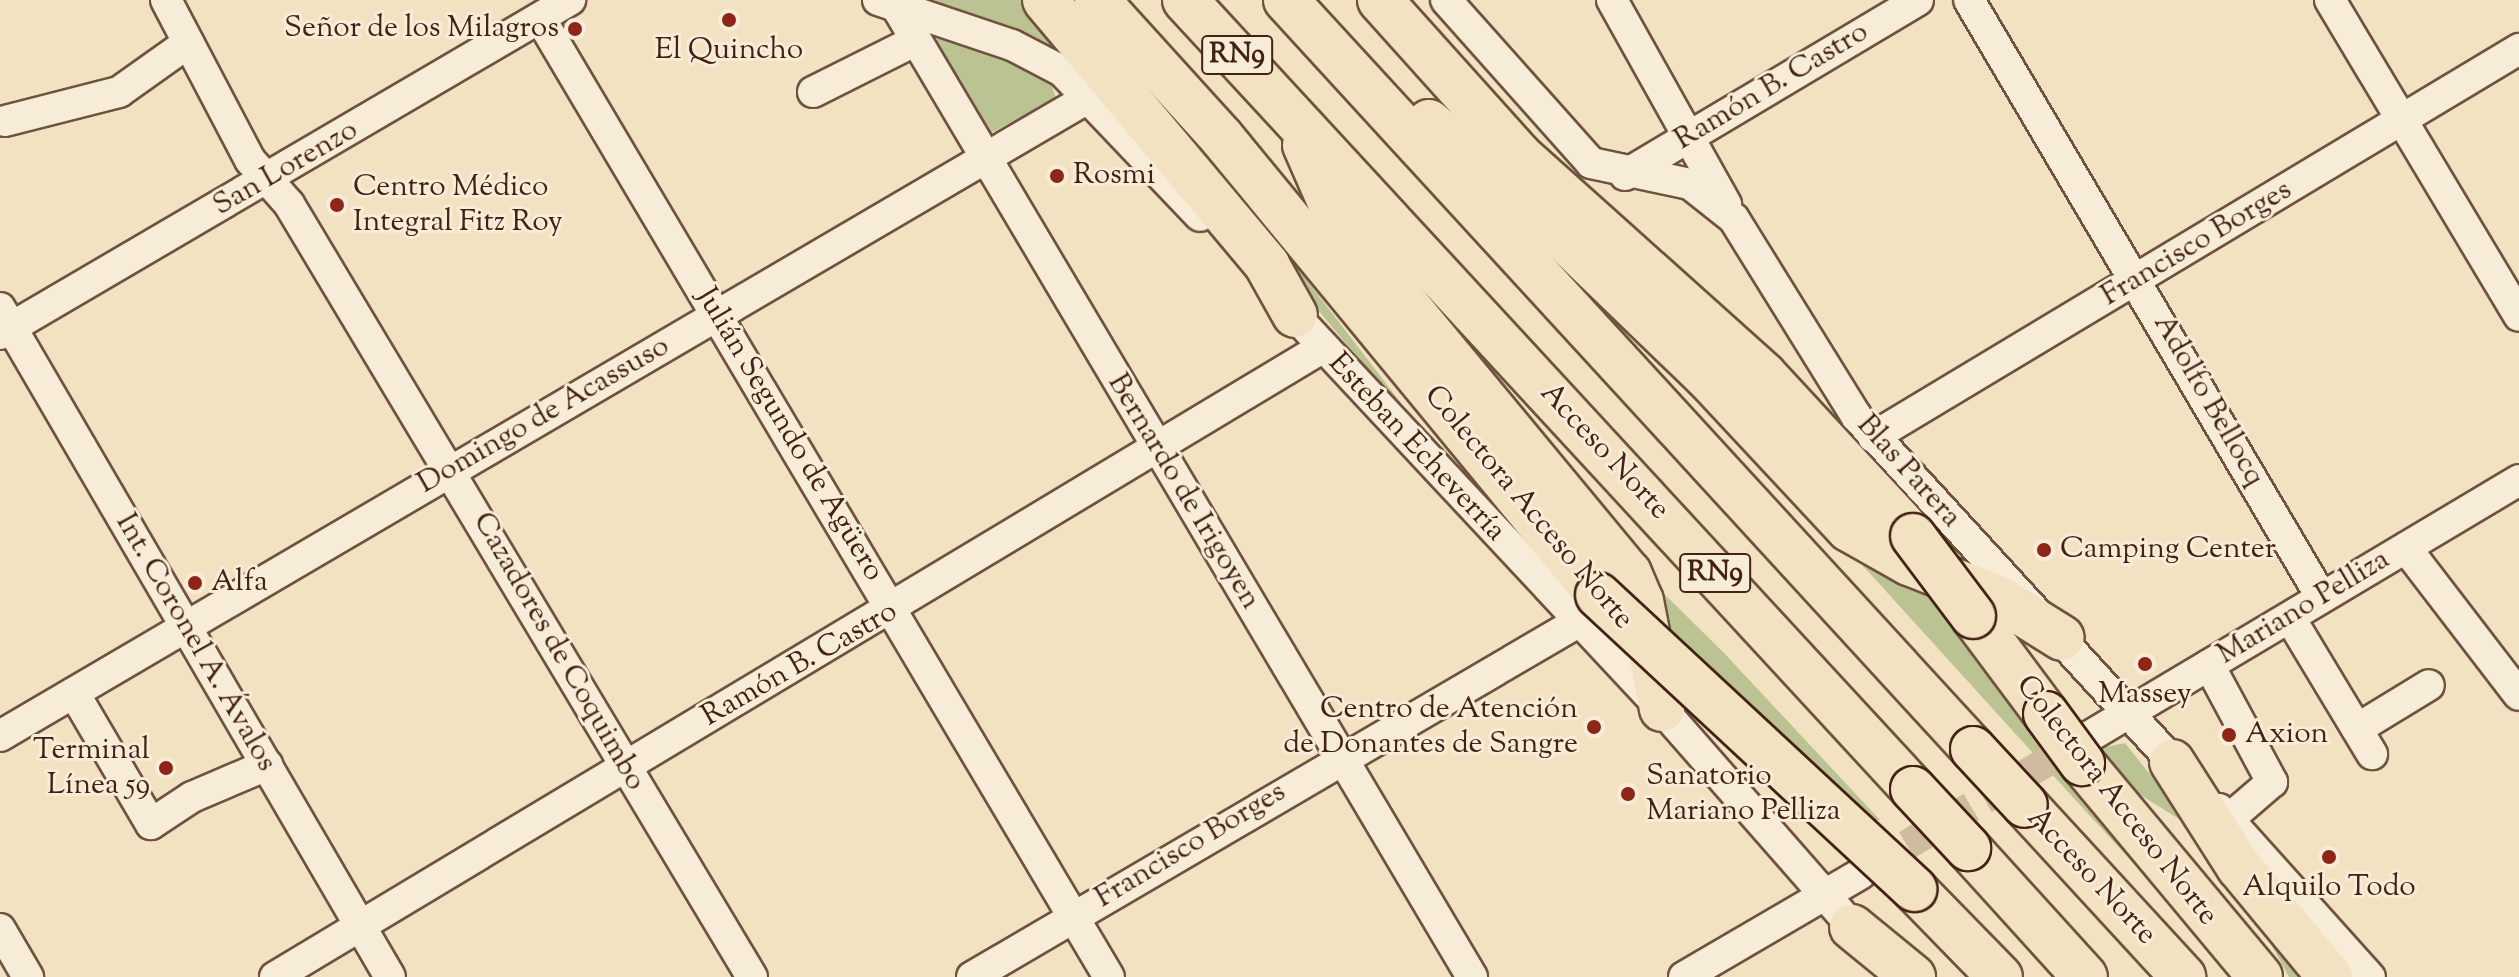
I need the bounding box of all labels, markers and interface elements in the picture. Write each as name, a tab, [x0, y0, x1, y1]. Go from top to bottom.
place label: Señor de los Milagros	[284, 11, 559, 47]
marker: El Quincho	[720, 11, 738, 29]
street label: Ramón B. Castro	[1669, 15, 1875, 159]
marker: Señor de los Milagros	[566, 20, 584, 38]
road number: RN9	[1201, 31, 1273, 79]
place label: El Quincho	[655, 33, 803, 69]
street label: San Lorenzo	[207, 113, 365, 225]
place label: Rosmi	[1073, 158, 1155, 194]
marker: Rosmi	[1048, 167, 1066, 185]
place label: Centro Médico Integral Fitz Roy	[353, 170, 563, 240]
street label: Francisco Borges	[2095, 173, 2299, 315]
marker: Centro Médico Integral Fitz Roy	[328, 196, 346, 214]
street label: Julián Segundo de Agüero	[687, 282, 891, 588]
street label: Adolfo Bellocq	[2144, 309, 2272, 493]
street label: Domingo de Acassuso	[412, 329, 676, 503]
street label: Esteban Echeverría	[1320, 346, 1512, 550]
street label: Bernardo de Irigoyen	[1098, 368, 1268, 616]
street label: Acceso Norte	[1532, 376, 1676, 528]
street label: Colectora Acceso Norte	[1415, 379, 1641, 637]
street label: Blas Parera	[1848, 408, 1968, 536]
street label: Cazadores de Coquimbo	[464, 507, 652, 797]
street label: Int. Coronel A. Ávalos	[106, 508, 284, 778]
place label: Camping Center	[2060, 532, 2276, 568]
marker: Camping Center	[2035, 541, 2053, 559]
street label: Mariano Pelliza	[2211, 542, 2397, 674]
road number: RN9	[1679, 549, 1751, 597]
place label: Alfa	[211, 565, 268, 601]
marker: Alfa	[186, 574, 204, 592]
street label: Ramón B. Castro	[696, 594, 904, 736]
marker: Massey	[2136, 655, 2154, 673]
street label: Colectora Acceso Norte	[2007, 669, 2225, 933]
place label: Massey	[2098, 677, 2192, 713]
place label: Centro de Atención de Donantes de Sangre	[1283, 692, 1578, 762]
place label: Axion	[2245, 717, 2328, 753]
marker: Centro de Atención de Donantes de Sangre	[1585, 718, 1603, 736]
marker: Axion	[2220, 726, 2238, 744]
place label: Terminal Línea 59	[33, 733, 150, 804]
marker: Terminal Línea 59	[157, 759, 175, 777]
place label: Sanatorio Mariano Pelliza	[1646, 759, 1841, 830]
street label: Francisco Borges	[1089, 775, 1293, 917]
marker: Sanatorio Mariano Pelliza	[1617, 783, 1639, 805]
street label: Acceso Norte	[2019, 801, 2163, 953]
marker: Alquilo Todo	[2320, 848, 2338, 866]
place label: Alquilo Todo	[2242, 870, 2416, 906]

